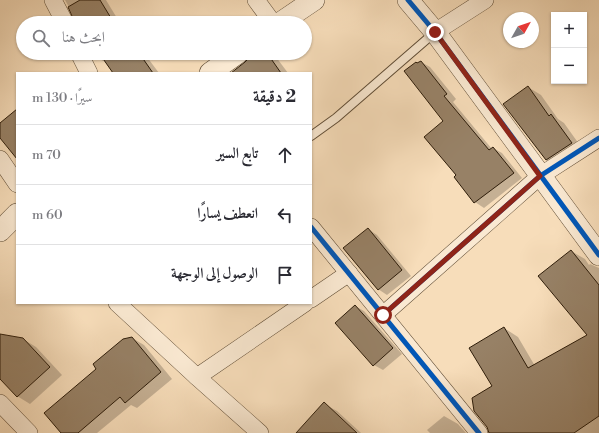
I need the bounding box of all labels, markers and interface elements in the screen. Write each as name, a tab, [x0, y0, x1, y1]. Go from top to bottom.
north arrow	[503, 12, 539, 48]
map controls	[551, 12, 587, 84]
button: +	[551, 12, 587, 48]
search box	[16, 16, 312, 60]
route end	[426, 23, 444, 41]
icon: search	[30, 27, 52, 49]
text: ابحث هنا	[62, 28, 105, 47]
button: −	[551, 48, 587, 84]
text: 2 دقيقة	[253, 86, 296, 108]
text: سيرًا · 130 m	[32, 90, 92, 106]
text: تابع السير	[216, 144, 258, 163]
icon: ahead	[274, 144, 296, 166]
text: 70 m	[32, 147, 61, 163]
text: انعطف يسارًا	[197, 204, 258, 223]
icon: left	[274, 204, 296, 226]
text: 60 m	[32, 207, 63, 223]
text: الوصول إلى الوجهة	[171, 264, 258, 283]
icon: arrive	[274, 264, 296, 286]
route start	[374, 306, 392, 324]

